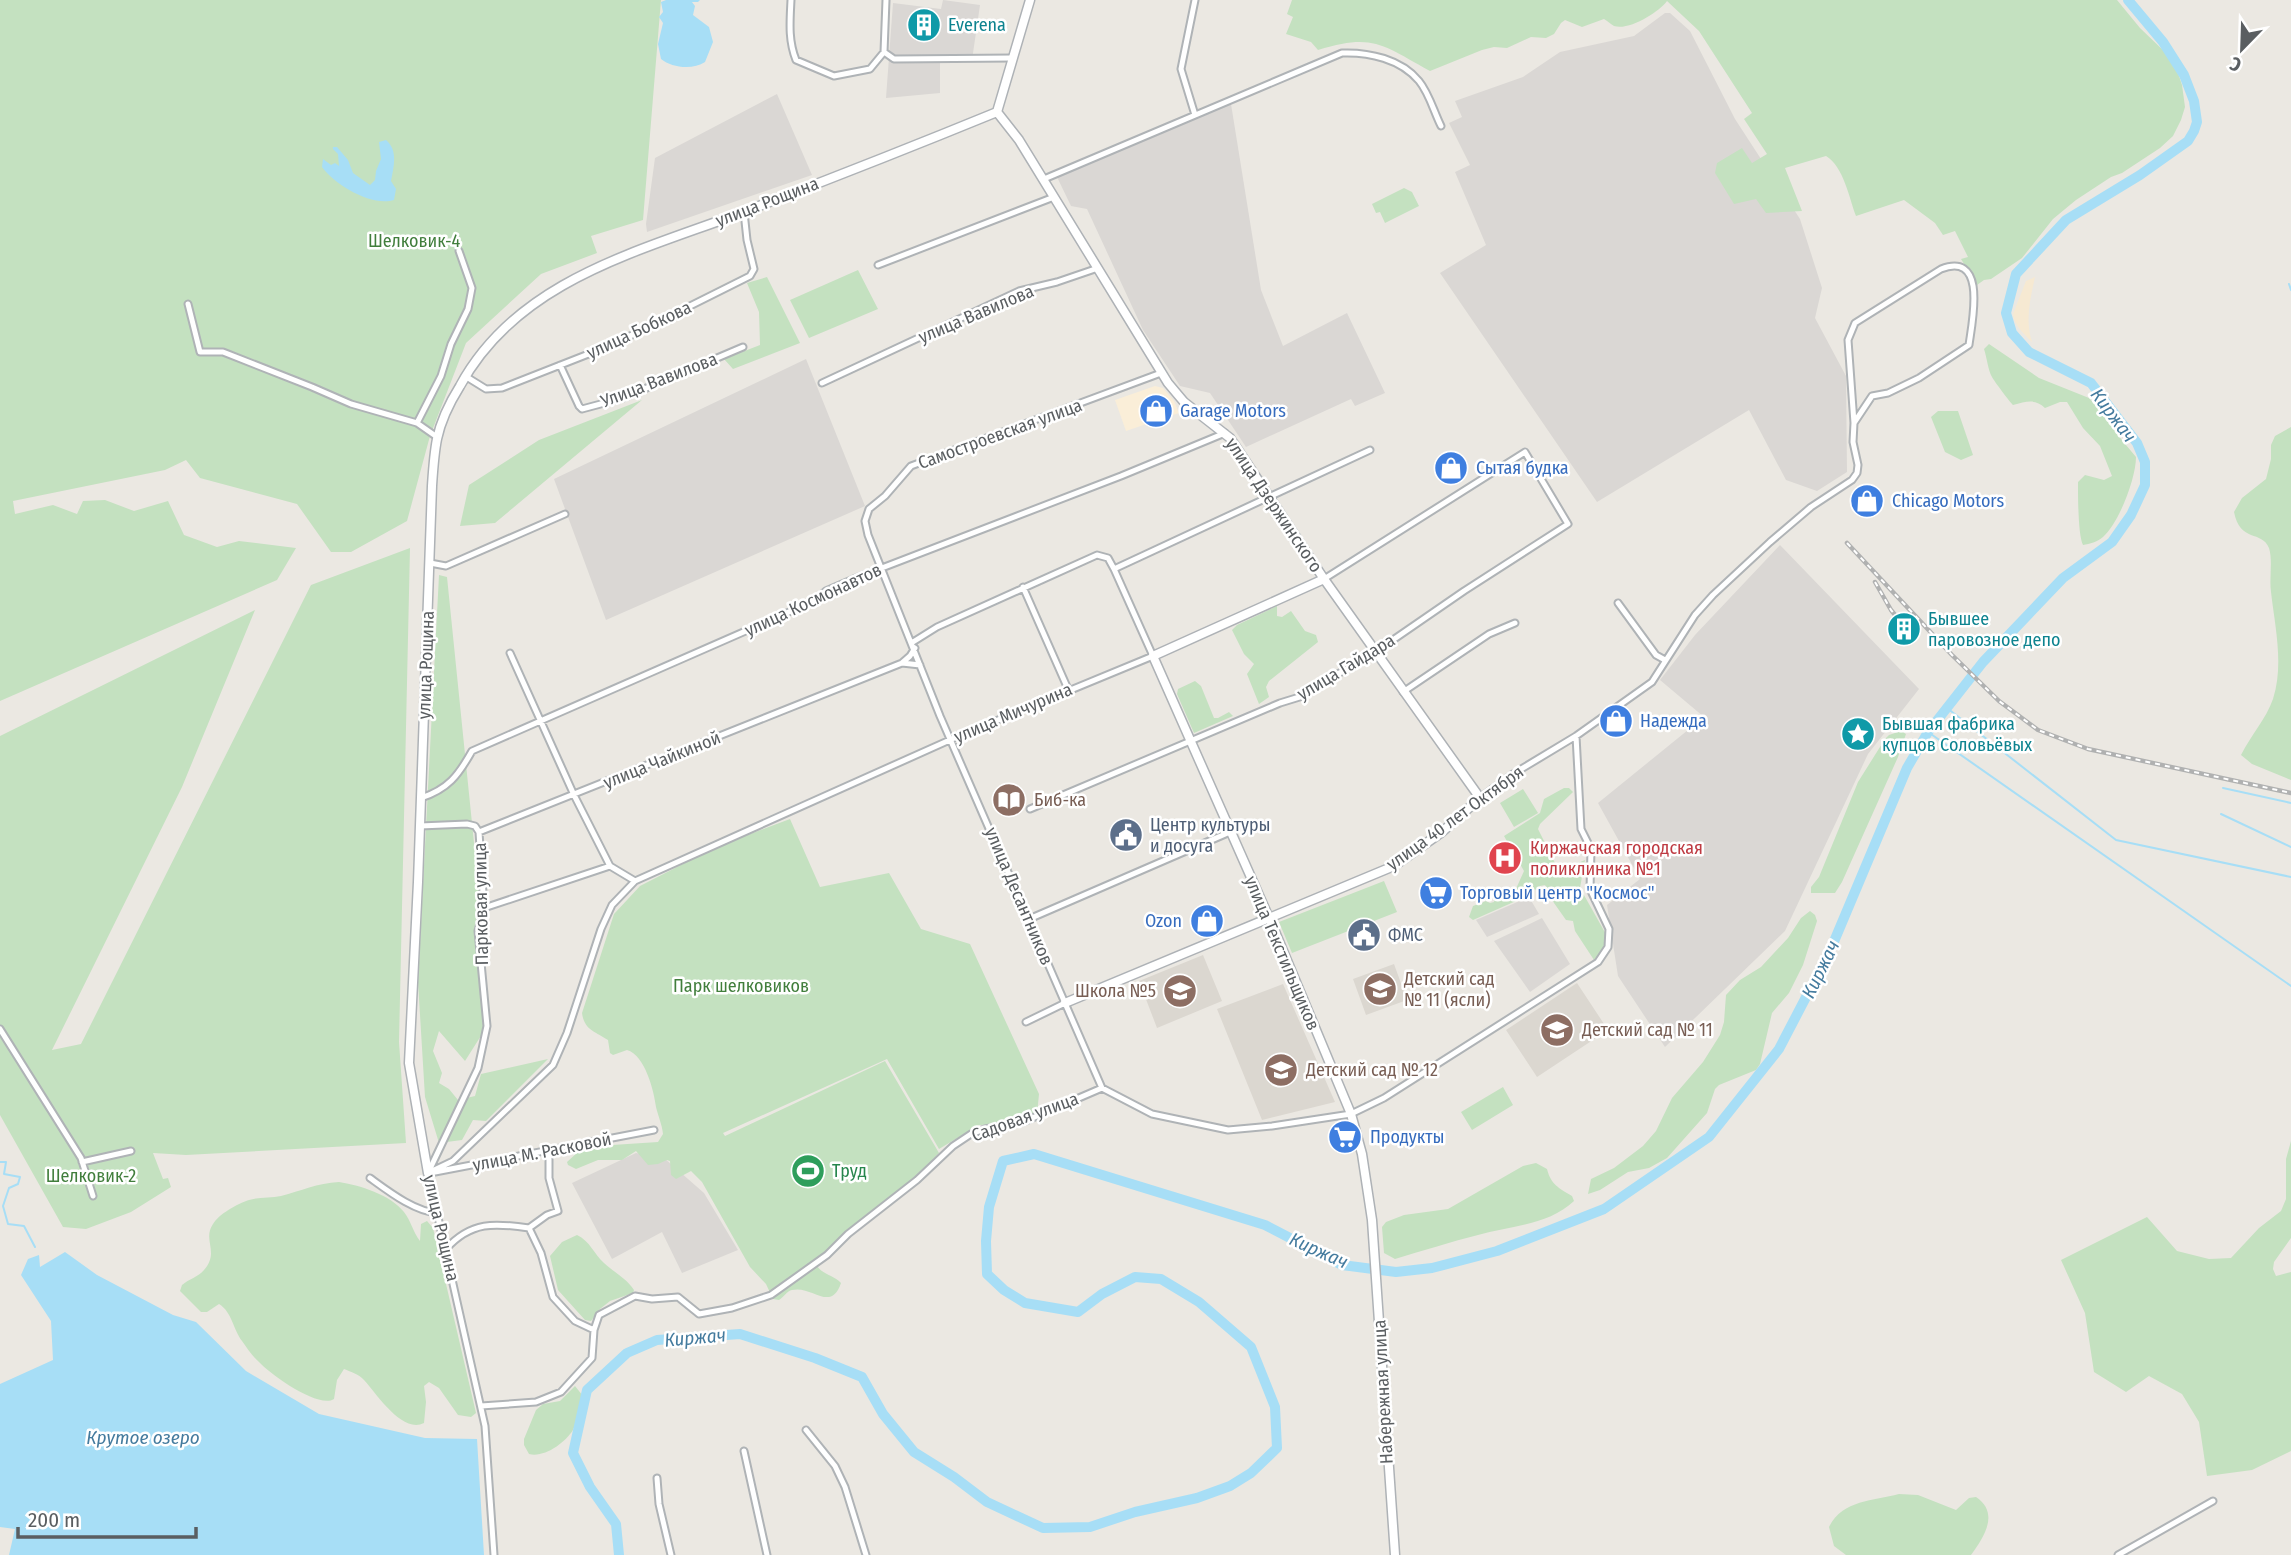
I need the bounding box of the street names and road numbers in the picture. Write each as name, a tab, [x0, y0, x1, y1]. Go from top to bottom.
street label: улица Рощина	[712, 172, 822, 232]
street label: улица Вавилова	[915, 280, 1037, 348]
street label: улица Бобкова	[583, 296, 695, 364]
street label: Улица Вавилова	[597, 348, 721, 413]
street label: Самостроевская улица	[915, 394, 1085, 474]
street label: улица Дзержинского	[1221, 433, 1327, 577]
street label: улица Космонавтов	[741, 559, 885, 641]
street label: улица Рощина	[413, 610, 439, 720]
street label: улица Гайдара	[1293, 629, 1399, 705]
street label: улица Мичурина	[951, 678, 1076, 748]
street label: улица Чайкиной	[600, 726, 724, 794]
street label: улица 40 лет Октября	[1382, 761, 1528, 875]
street label: улица Десантников	[980, 824, 1058, 968]
street label: Парковая улица	[469, 842, 493, 966]
street label: улица Текстильщиков	[1240, 873, 1324, 1033]
street label: Садовая улица	[969, 1087, 1082, 1147]
street label: улица М. Расковой	[471, 1128, 613, 1176]
street label: улица Рощина	[418, 1173, 464, 1284]
street label: Набережная улица	[1368, 1319, 1398, 1465]

